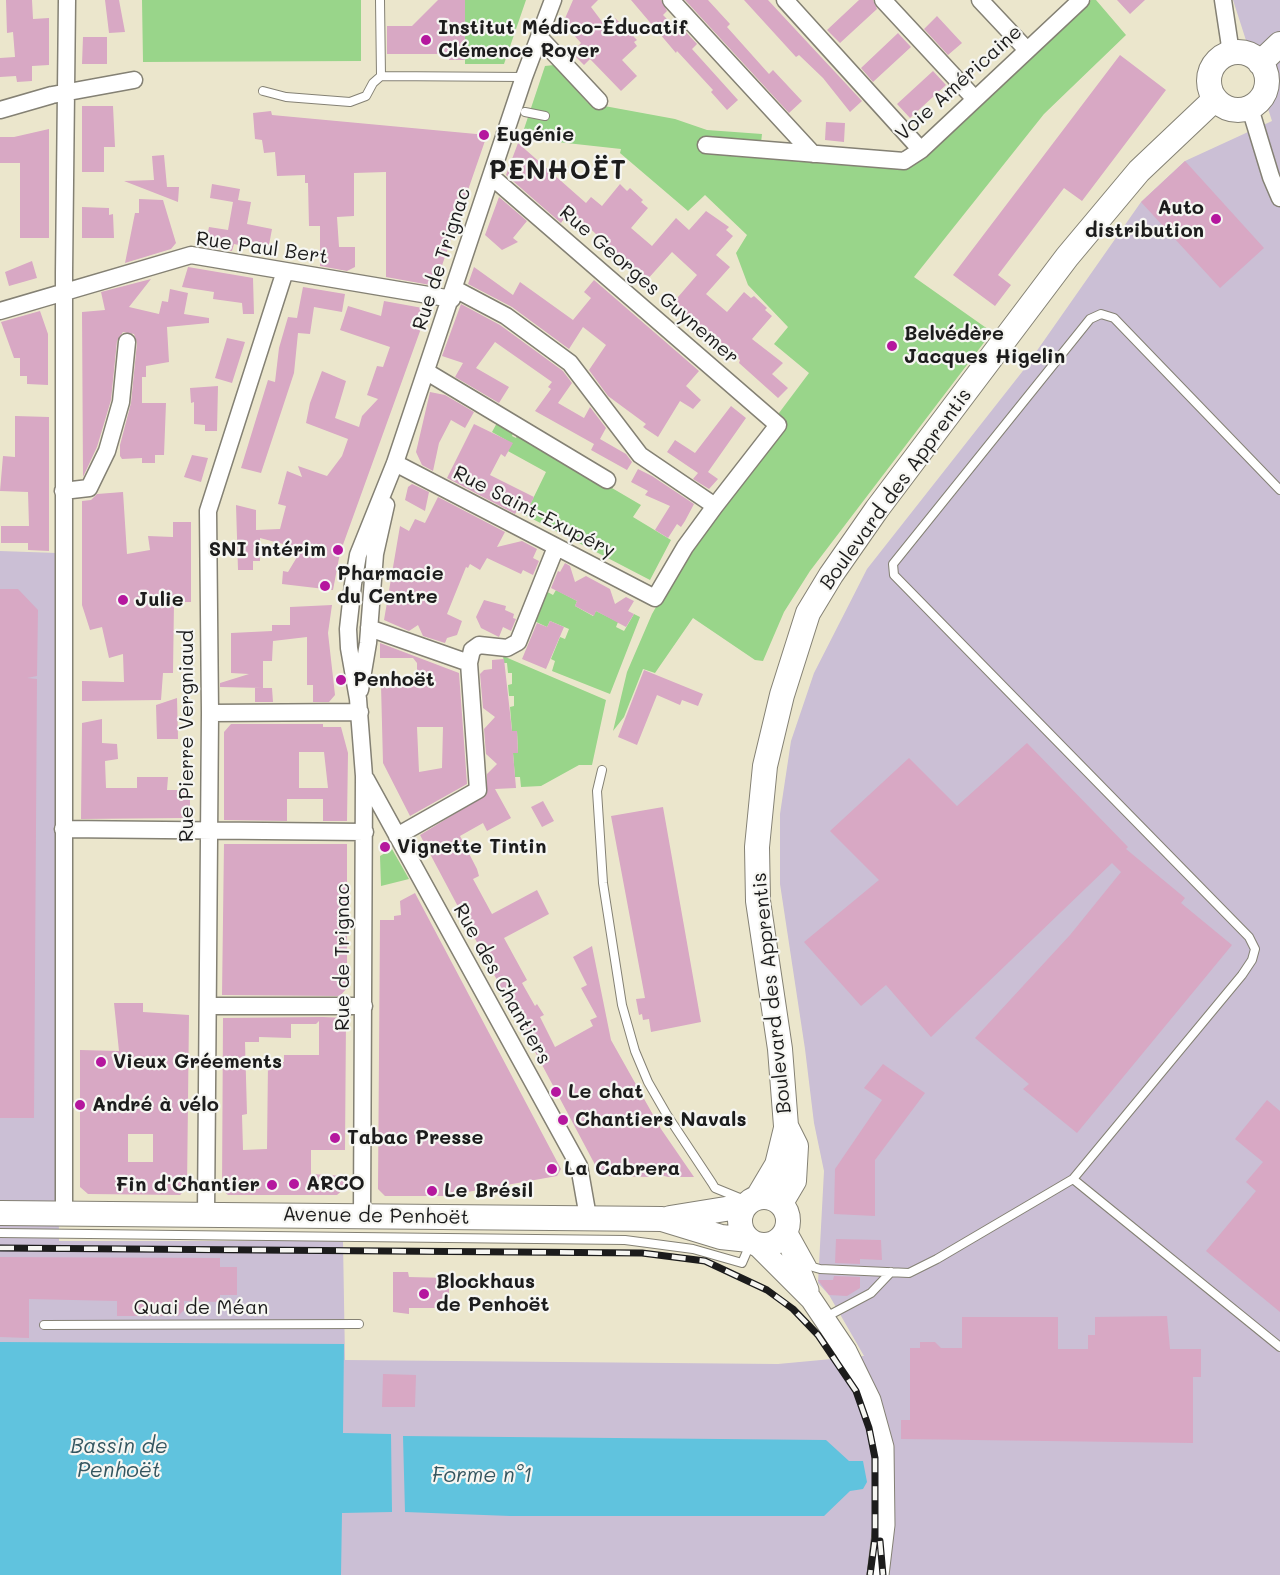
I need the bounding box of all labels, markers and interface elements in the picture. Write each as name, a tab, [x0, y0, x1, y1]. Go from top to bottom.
place label: Institut Médico-Éducatif Clémence Royer	[438, 16, 687, 63]
street label: Voie Américaine	[891, 20, 1027, 146]
marker: Institut Médico-Éducatif Clémence Royer	[419, 33, 433, 47]
place label: Eugénie	[496, 123, 574, 147]
marker: Eugénie	[477, 128, 491, 142]
district label: PENHOËT	[489, 155, 627, 187]
street label: Rue de Trignac	[408, 185, 476, 333]
place label: Auto distribution	[1085, 196, 1204, 243]
street label: Rue Georges Guynemer	[554, 201, 744, 369]
marker: Auto distribution	[1209, 212, 1223, 226]
street label: Rue Paul Bert	[194, 227, 330, 269]
place label: Belvédère Jacques Higelin	[904, 322, 1065, 369]
marker: Belvédère Jacques Higelin	[885, 339, 899, 353]
street label: Boulevard des Apprentis	[815, 384, 977, 594]
street label: Rue Saint-Exupéry	[449, 461, 619, 563]
place label: SNI intérim	[209, 538, 326, 562]
marker: SNI intérim	[331, 543, 345, 557]
place label: Pharmacie du Centre	[337, 562, 444, 609]
marker: Pharmacie du Centre	[318, 579, 332, 593]
place label: Julie	[135, 588, 184, 612]
marker: Julie	[116, 593, 130, 607]
street label: Rue Pierre Vergniaud	[175, 630, 199, 842]
place label: Penhoët	[353, 668, 435, 692]
marker: Penhoët	[334, 673, 348, 687]
place label: Vignette Tintin	[397, 835, 546, 859]
marker: Vignette Tintin	[378, 840, 392, 854]
street label: Boulevard des Apprentis	[747, 871, 797, 1115]
street label: Rue de Trignac	[331, 883, 355, 1031]
street label: Rue des Chantiers	[448, 900, 556, 1068]
place label: Vieux Gréements	[113, 1050, 282, 1074]
marker: Vieux Gréements	[94, 1055, 108, 1069]
place label: Le chat	[568, 1080, 643, 1104]
marker: Le chat	[549, 1085, 563, 1099]
place label: André à vélo	[92, 1093, 219, 1117]
marker: André à vélo	[73, 1098, 87, 1112]
place label: Chantiers Navals	[575, 1108, 747, 1132]
marker: Chantiers Navals	[556, 1113, 570, 1127]
place label: Tabac Presse	[347, 1126, 483, 1150]
marker: Tabac Presse	[328, 1131, 342, 1145]
place label: La Cabrera	[564, 1157, 680, 1181]
marker: La Cabrera	[545, 1162, 559, 1176]
place label: ARCO	[306, 1172, 365, 1196]
place label: Fin d'Chantier	[116, 1173, 260, 1197]
marker: ARCO	[287, 1177, 301, 1191]
marker: Fin d'Chantier	[265, 1178, 279, 1192]
place label: Le Brésil	[444, 1179, 533, 1203]
marker: Le Brésil	[425, 1184, 439, 1198]
street label: Avenue de Penhoët	[282, 1202, 470, 1230]
place label: Blockhaus de Penhoët	[436, 1270, 549, 1317]
marker: Blockhaus de Penhoët	[417, 1287, 431, 1301]
street label: Quai de Méan	[134, 1296, 268, 1320]
water label: Bassin de Penhoët	[70, 1434, 168, 1484]
water label: Forme n°1	[432, 1463, 532, 1489]

